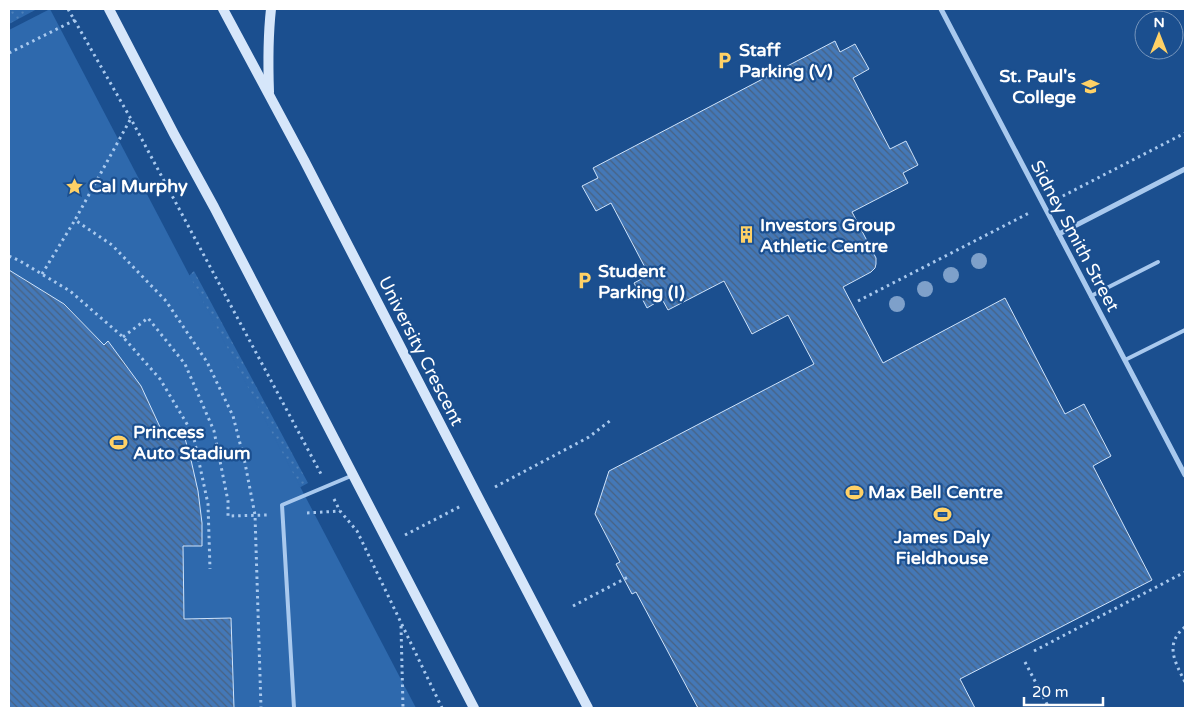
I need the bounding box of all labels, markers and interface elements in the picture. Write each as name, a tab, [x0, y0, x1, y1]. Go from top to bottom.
north arrow	[1134, 10, 1184, 60]
text: N	[1153, 14, 1165, 31]
place label: Staff Parking (V)	[739, 39, 833, 82]
parking icon: Staff Parking (V)	[715, 50, 735, 70]
place label: St. Paul's College	[999, 65, 1076, 108]
school or university icon: St. Paul's College	[1080, 76, 1100, 96]
street label: Sidney Smith Street	[1026, 157, 1124, 315]
place label: Cal Murphy	[89, 175, 188, 197]
place icon: Cal Murphy	[65, 176, 85, 196]
place label: Investors Group Athletic Centre	[760, 214, 895, 257]
building icon: Investors Group Athletic Centre	[736, 225, 756, 245]
place label: Student Parking (I)	[598, 260, 685, 303]
parking icon: Student Parking (I)	[574, 271, 594, 291]
street label: University Crescent	[374, 273, 468, 429]
place label: Princess Auto Stadium	[133, 421, 251, 464]
sports icon: Princess Auto Stadium	[109, 432, 129, 452]
place label: Max Bell Centre	[868, 481, 1003, 503]
sports icon: Max Bell Centre	[844, 482, 864, 502]
sports icon: James Daly Fieldhouse	[932, 504, 952, 524]
place label: James Daly Fieldhouse	[893, 526, 990, 569]
scale bar	[1024, 674, 1103, 706]
text: 20 m	[1032, 683, 1069, 701]

